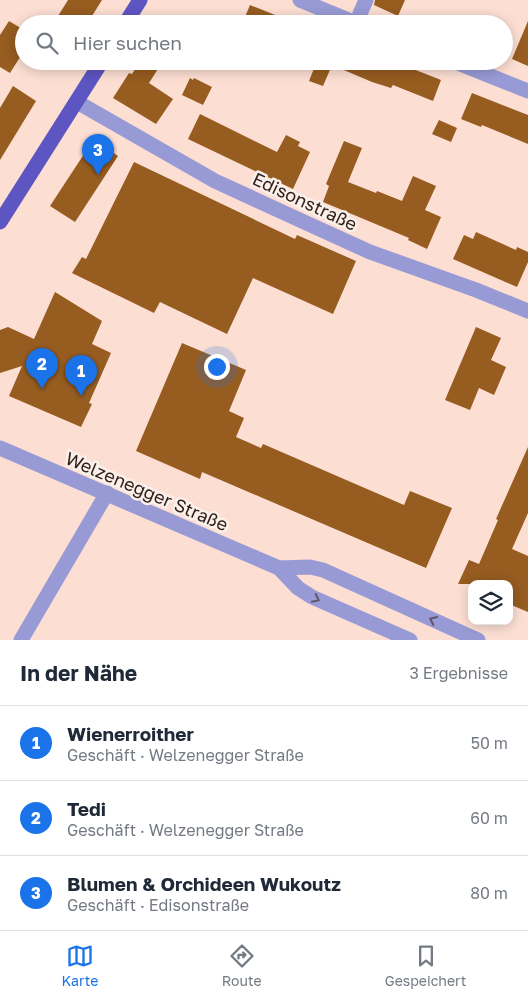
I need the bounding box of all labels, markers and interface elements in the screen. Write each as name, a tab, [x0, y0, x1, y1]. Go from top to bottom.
search box	[15, 15, 513, 70]
icon: search	[33, 29, 61, 57]
text: Hier suchen	[73, 31, 182, 54]
pin: 3	[82, 134, 114, 175]
street label: Edisonstraße	[249, 167, 361, 235]
pin: 2	[26, 348, 58, 389]
your location	[204, 354, 230, 380]
pin: 1	[65, 355, 97, 396]
street label: Welzenegger Straße	[62, 447, 232, 535]
map controls	[468, 580, 513, 625]
button: layers	[468, 580, 513, 625]
one-way arrow	[311, 593, 320, 603]
one-way arrow	[429, 615, 438, 626]
text: In der Nähe	[20, 660, 137, 686]
text: 3 Ergebnisse	[409, 663, 508, 683]
text: Wienerroither	[67, 722, 194, 745]
text: 1	[32, 733, 40, 753]
text: 50 m	[471, 733, 508, 753]
text: Geschäft · Welzenegger Straße	[67, 745, 304, 765]
text: Tedi	[67, 797, 106, 820]
text: 2	[31, 808, 41, 828]
text: 60 m	[470, 808, 508, 828]
text: Geschäft · Welzenegger Straße	[67, 820, 304, 840]
text: Blumen & Orchideen Wukoutz	[67, 872, 341, 895]
text: 3	[31, 883, 41, 903]
text: 80 m	[470, 883, 508, 903]
text: Geschäft · Edisonstraße	[67, 895, 249, 915]
tab: Karte	[62, 942, 98, 989]
tab: Route	[222, 942, 262, 989]
tab: Gespeichert	[385, 942, 466, 989]

